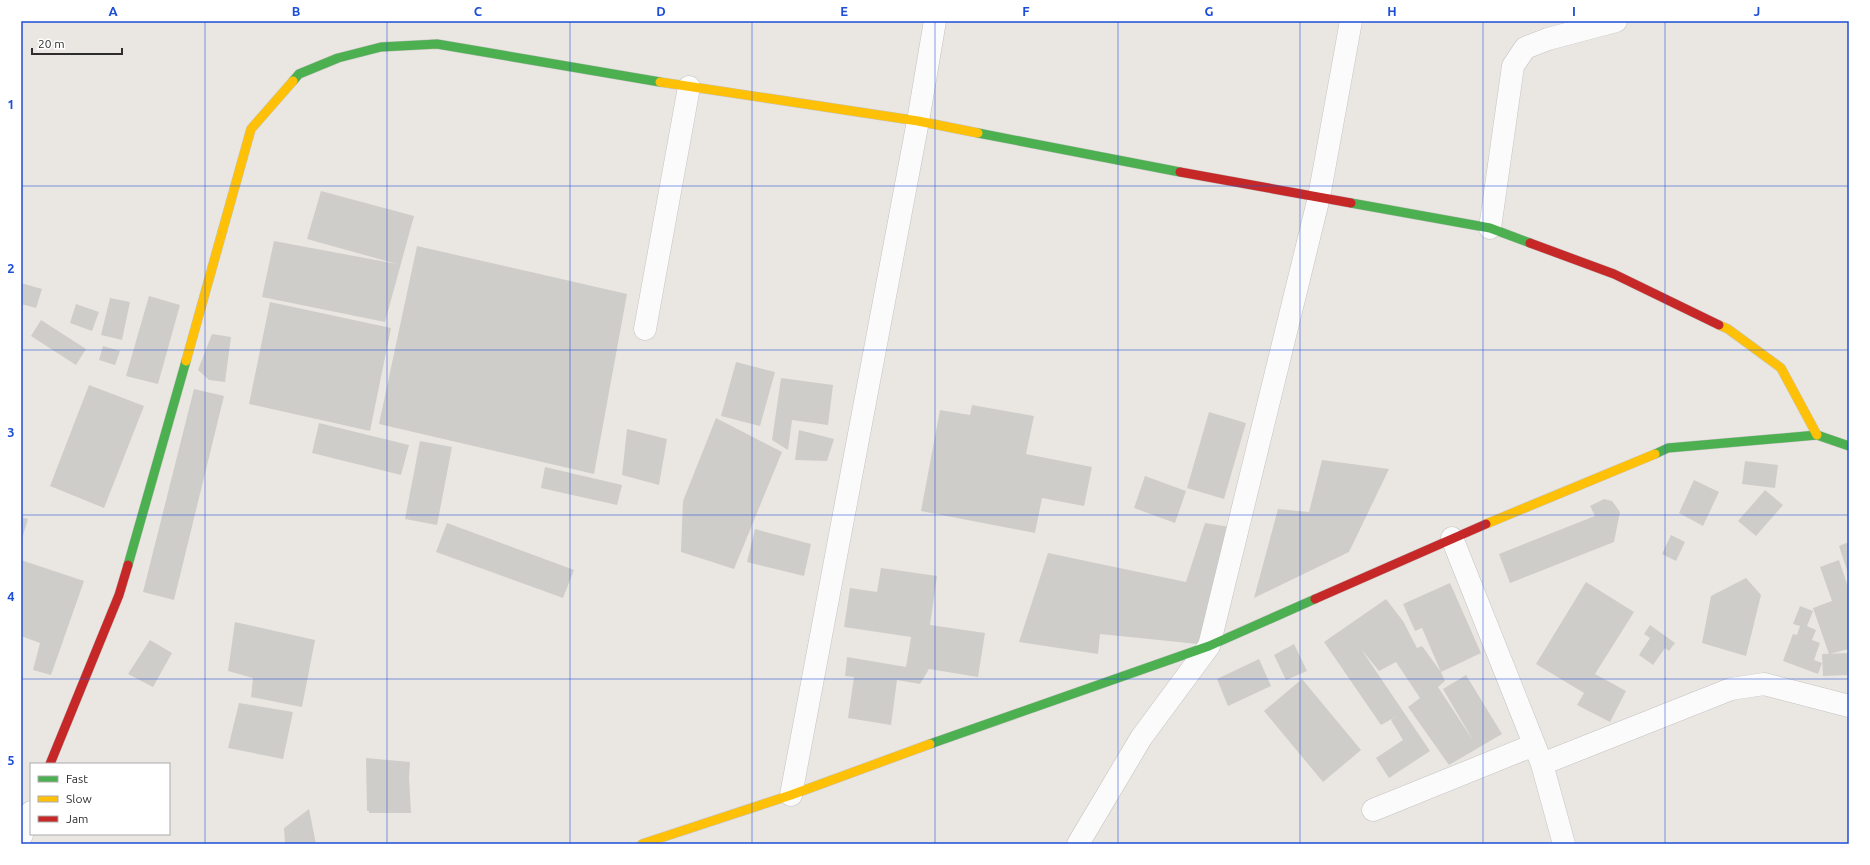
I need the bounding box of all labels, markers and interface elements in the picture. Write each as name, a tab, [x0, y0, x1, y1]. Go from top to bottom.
text: A	[108, 4, 118, 18]
text: B	[292, 4, 301, 18]
text: C	[474, 4, 483, 18]
text: D	[656, 4, 666, 18]
text: E	[840, 4, 848, 18]
text: F	[1022, 4, 1030, 18]
text: G	[1205, 4, 1214, 18]
text: H	[1387, 4, 1397, 18]
text: I	[1572, 4, 1576, 18]
text: J	[1754, 4, 1760, 18]
scale bar	[32, 30, 122, 56]
text: 20 m	[38, 37, 65, 50]
text: 1	[7, 97, 15, 111]
text: 2	[7, 261, 15, 275]
text: 3	[7, 425, 15, 439]
text: 4	[7, 589, 15, 603]
text: 5	[7, 753, 15, 767]
legend	[30, 763, 170, 835]
text: Fast	[66, 772, 88, 785]
text: Slow	[66, 792, 92, 805]
text: Jam	[66, 812, 88, 825]

